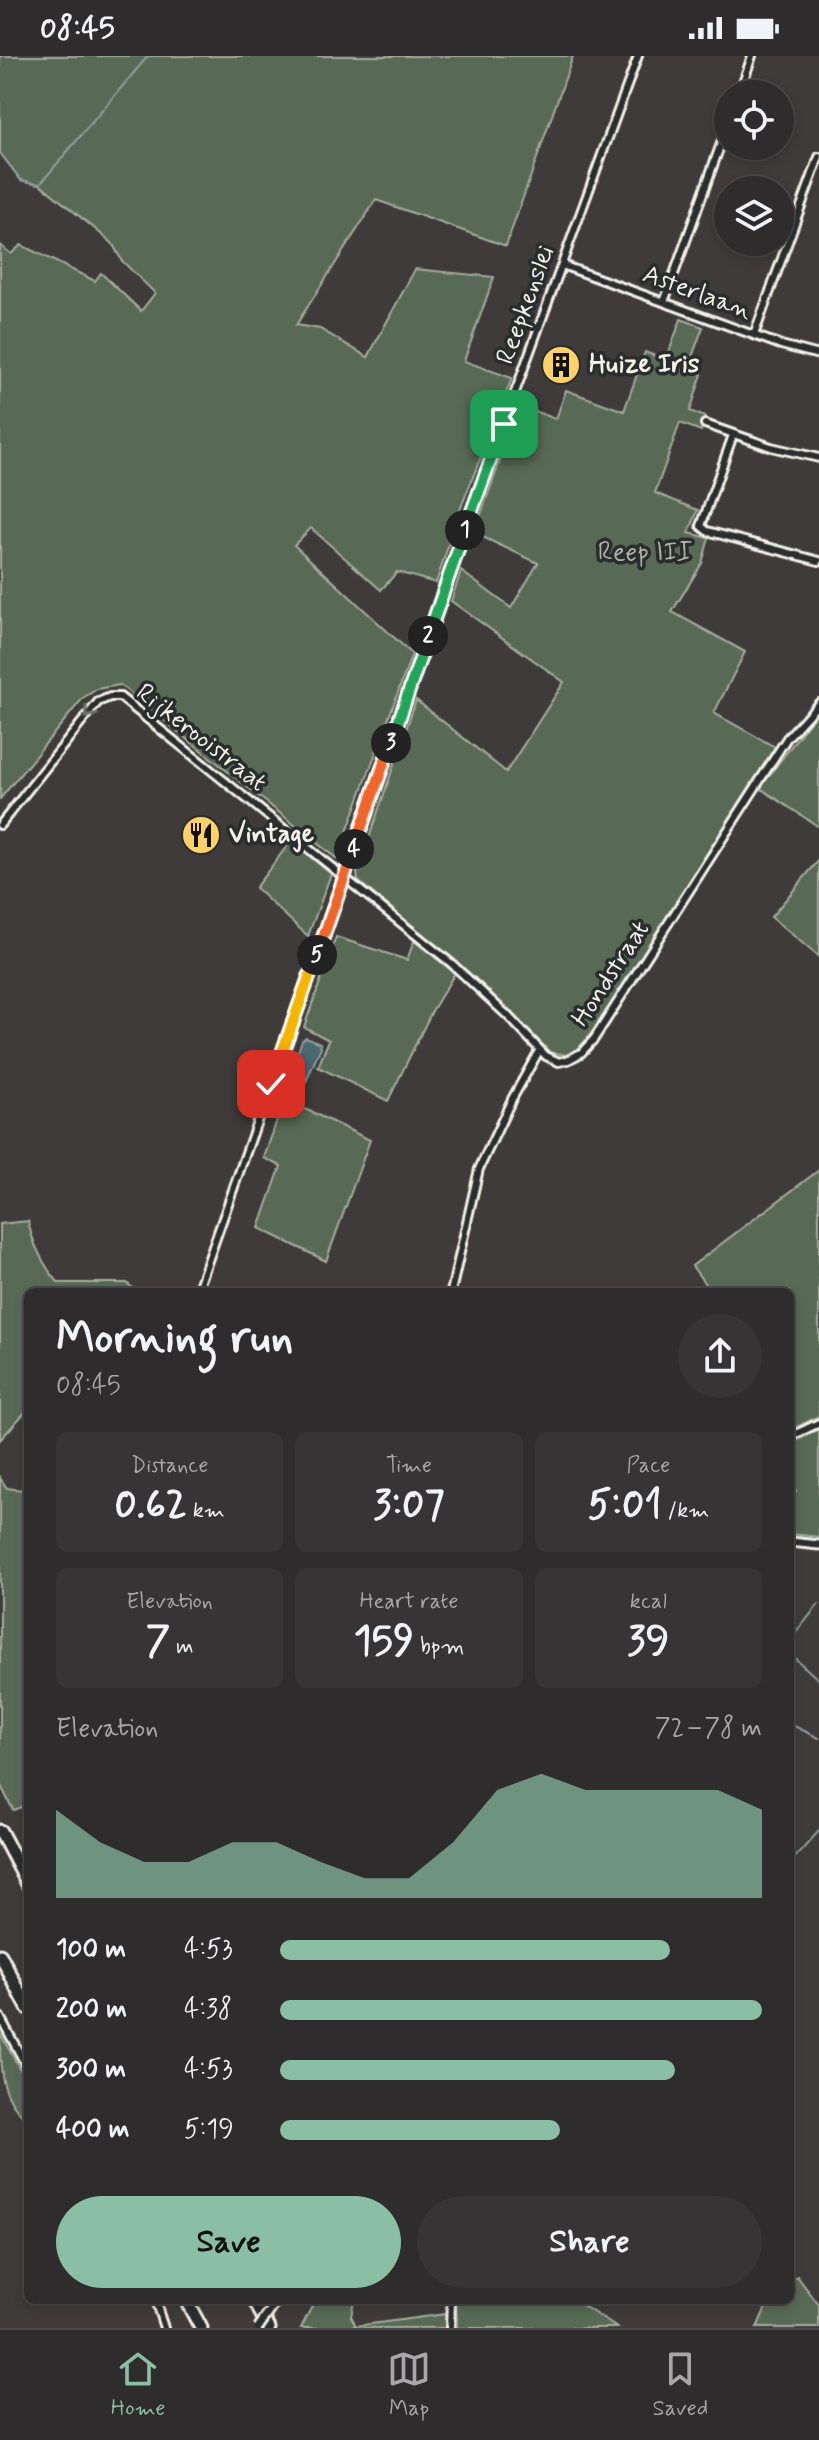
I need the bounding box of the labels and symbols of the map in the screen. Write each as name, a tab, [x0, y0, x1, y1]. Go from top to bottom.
street label: Reepkenslei	[489, 241, 563, 369]
street label: Asterlaan	[638, 258, 756, 328]
building icon: Huize Iris	[540, 344, 582, 386]
place label: Huize Iris	[589, 348, 700, 382]
pin	[470, 390, 538, 458]
pin: 1	[445, 510, 485, 550]
park label: Reep III	[598, 536, 692, 570]
pin: 2	[408, 616, 448, 656]
street label: Rijkerooistraat	[129, 676, 273, 800]
one-way arrow	[85, 704, 99, 719]
pin: 3	[371, 723, 411, 763]
restaurant icon: Vintage	[180, 814, 222, 856]
place label: Vintage	[229, 818, 314, 853]
pin: 4	[334, 829, 374, 869]
street label: Hondstraat	[564, 914, 658, 1034]
pin: 5	[297, 935, 337, 975]
pin	[237, 1050, 305, 1118]

